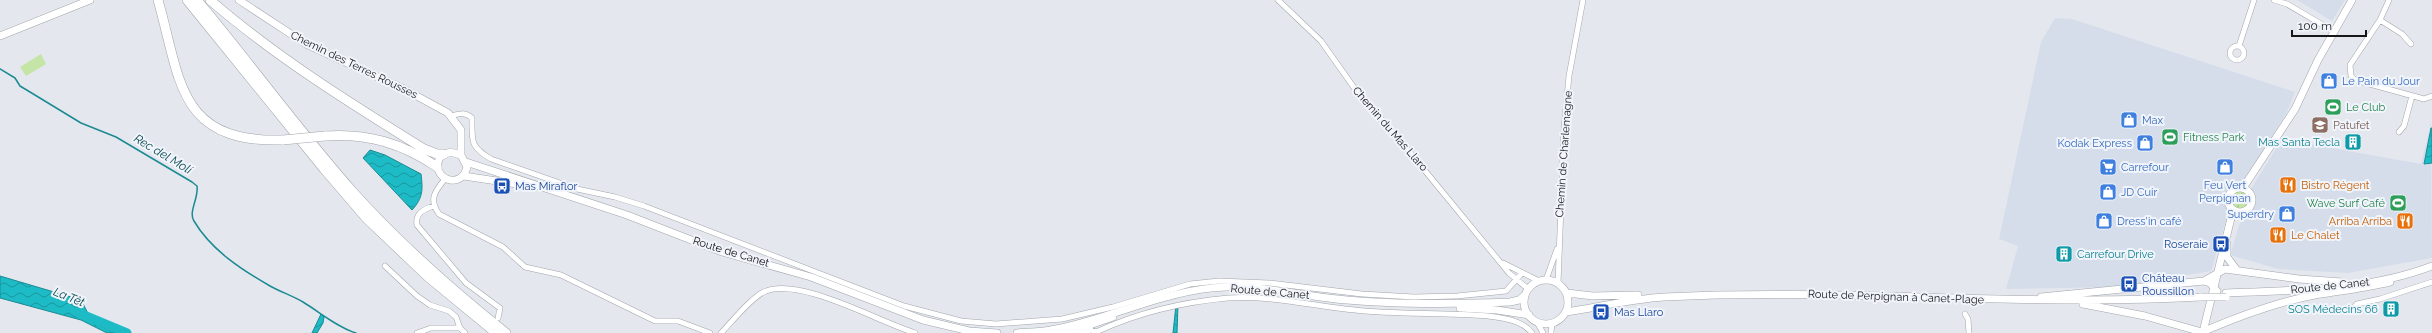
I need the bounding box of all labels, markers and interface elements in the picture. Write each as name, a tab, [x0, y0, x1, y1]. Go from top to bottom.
scale bar	[2292, 12, 2366, 38]
text: 100 m	[2298, 19, 2332, 33]
street label: Chemin des Terres Rousses	[288, 29, 420, 101]
shop icon: Le Pain du Jour	[2319, 71, 2339, 91]
place label: Le Pain du Jour	[2342, 75, 2420, 88]
street label: Chemin du Mas Llaro	[1350, 84, 1431, 174]
street label: Chemin de Charlemagne	[1553, 90, 1575, 218]
sports icon: Le Club	[2323, 97, 2343, 117]
place label: Le Club	[2346, 101, 2386, 114]
shop icon: Max	[2119, 110, 2139, 130]
place label: Max	[2142, 114, 2164, 127]
school or university icon: Patufet	[2310, 115, 2330, 135]
place label: Patufet	[2333, 119, 2370, 132]
sports icon: Fitness Park	[2160, 127, 2180, 147]
water label: Rec del Molí	[131, 131, 196, 178]
place label: Fitness Park	[2183, 131, 2244, 144]
building icon: Mas Santa Tecla	[2343, 132, 2363, 152]
shop icon: Kodak Express	[2135, 133, 2155, 153]
place label: Mas Santa Tecla	[2258, 136, 2340, 149]
place label: Kodak Express	[2057, 137, 2132, 150]
supermarket icon: Carrefour	[2098, 157, 2118, 177]
shop icon: Feu Vert Perpignan	[2215, 157, 2235, 177]
place label: Carrefour	[2121, 161, 2169, 174]
restaurant icon: Bistro Régent	[2278, 175, 2298, 195]
bus stop icon: Mas Miraflor	[492, 176, 512, 196]
place label: Feu Vert Perpignan	[2199, 179, 2251, 205]
place label: Bistro Régent	[2301, 179, 2370, 192]
place label: Mas Miraflor	[515, 180, 577, 193]
shop icon: JD Cuir	[2098, 182, 2118, 202]
place label: JD Cuir	[2121, 186, 2157, 199]
sports icon: Wave Surf Café	[2388, 193, 2408, 213]
place label: Wave Surf Café	[2307, 197, 2386, 210]
shop icon: Superdry	[2277, 204, 2297, 224]
place label: Superdry	[2227, 208, 2274, 221]
shop icon: Dress'in café	[2094, 211, 2114, 231]
restaurant icon: Arriba Arriba	[2395, 211, 2415, 231]
place label: Dress'in café	[2117, 215, 2182, 228]
place label: Arriba Arriba	[2329, 215, 2392, 228]
restaurant icon: Le Chalet	[2268, 225, 2288, 245]
place label: Le Chalet	[2291, 229, 2340, 242]
street label: Route de Canet	[691, 234, 771, 270]
bus stop icon: Roseraie	[2211, 234, 2231, 254]
place label: Roseraie	[2164, 238, 2209, 251]
building icon: Carrefour Drive	[2054, 244, 2074, 264]
place label: Carrefour Drive	[2077, 248, 2154, 261]
place label: Château Roussillon	[2142, 272, 2194, 298]
bus stop icon: Château Roussillon	[2119, 274, 2139, 294]
street label: Route de Canet	[2290, 275, 2370, 297]
street label: Route de Canet	[1230, 282, 1310, 302]
water label: La Têt	[51, 284, 87, 310]
street label: Route de Perpignan à Canet-Plage	[1808, 287, 1985, 307]
building icon: SOS Médecins 66	[2381, 299, 2401, 319]
bus stop icon: Mas Llaro	[1591, 302, 1611, 322]
place label: SOS Médecins 66	[2288, 303, 2378, 316]
place label: Mas Llaro	[1614, 306, 1664, 319]

